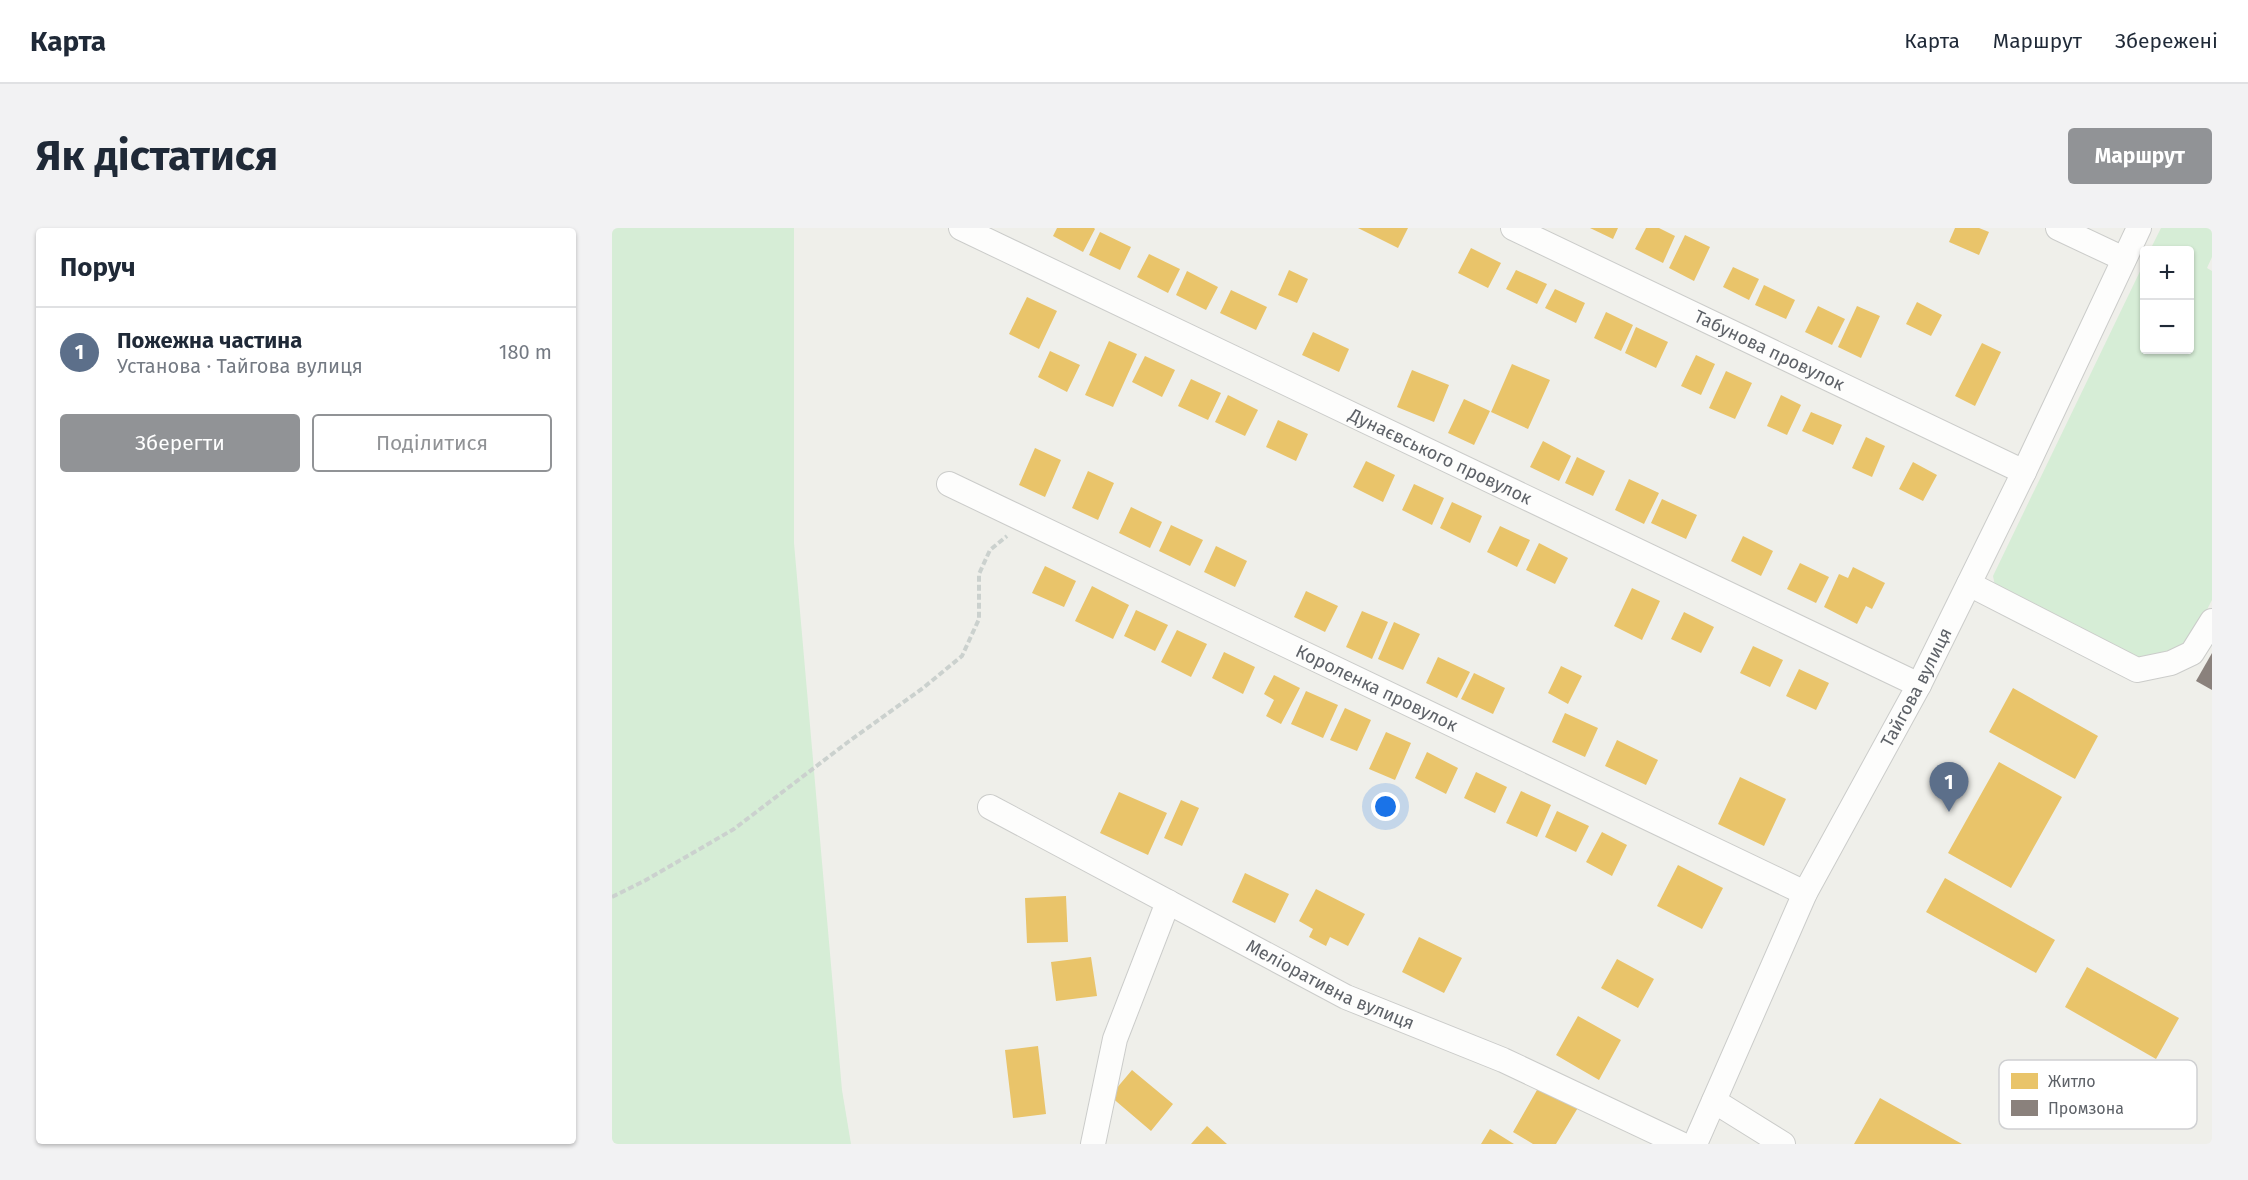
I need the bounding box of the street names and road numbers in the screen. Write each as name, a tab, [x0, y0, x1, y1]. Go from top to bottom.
street label: Табунова провулок	[1691, 305, 1849, 396]
street label: Дунаєвського провулок	[1344, 403, 1536, 510]
street label: Тайгова вулиця	[1876, 624, 1957, 751]
street label: Короленка провулок	[1292, 640, 1462, 737]
street label: Меліоративна вулиця	[1242, 935, 1417, 1034]

